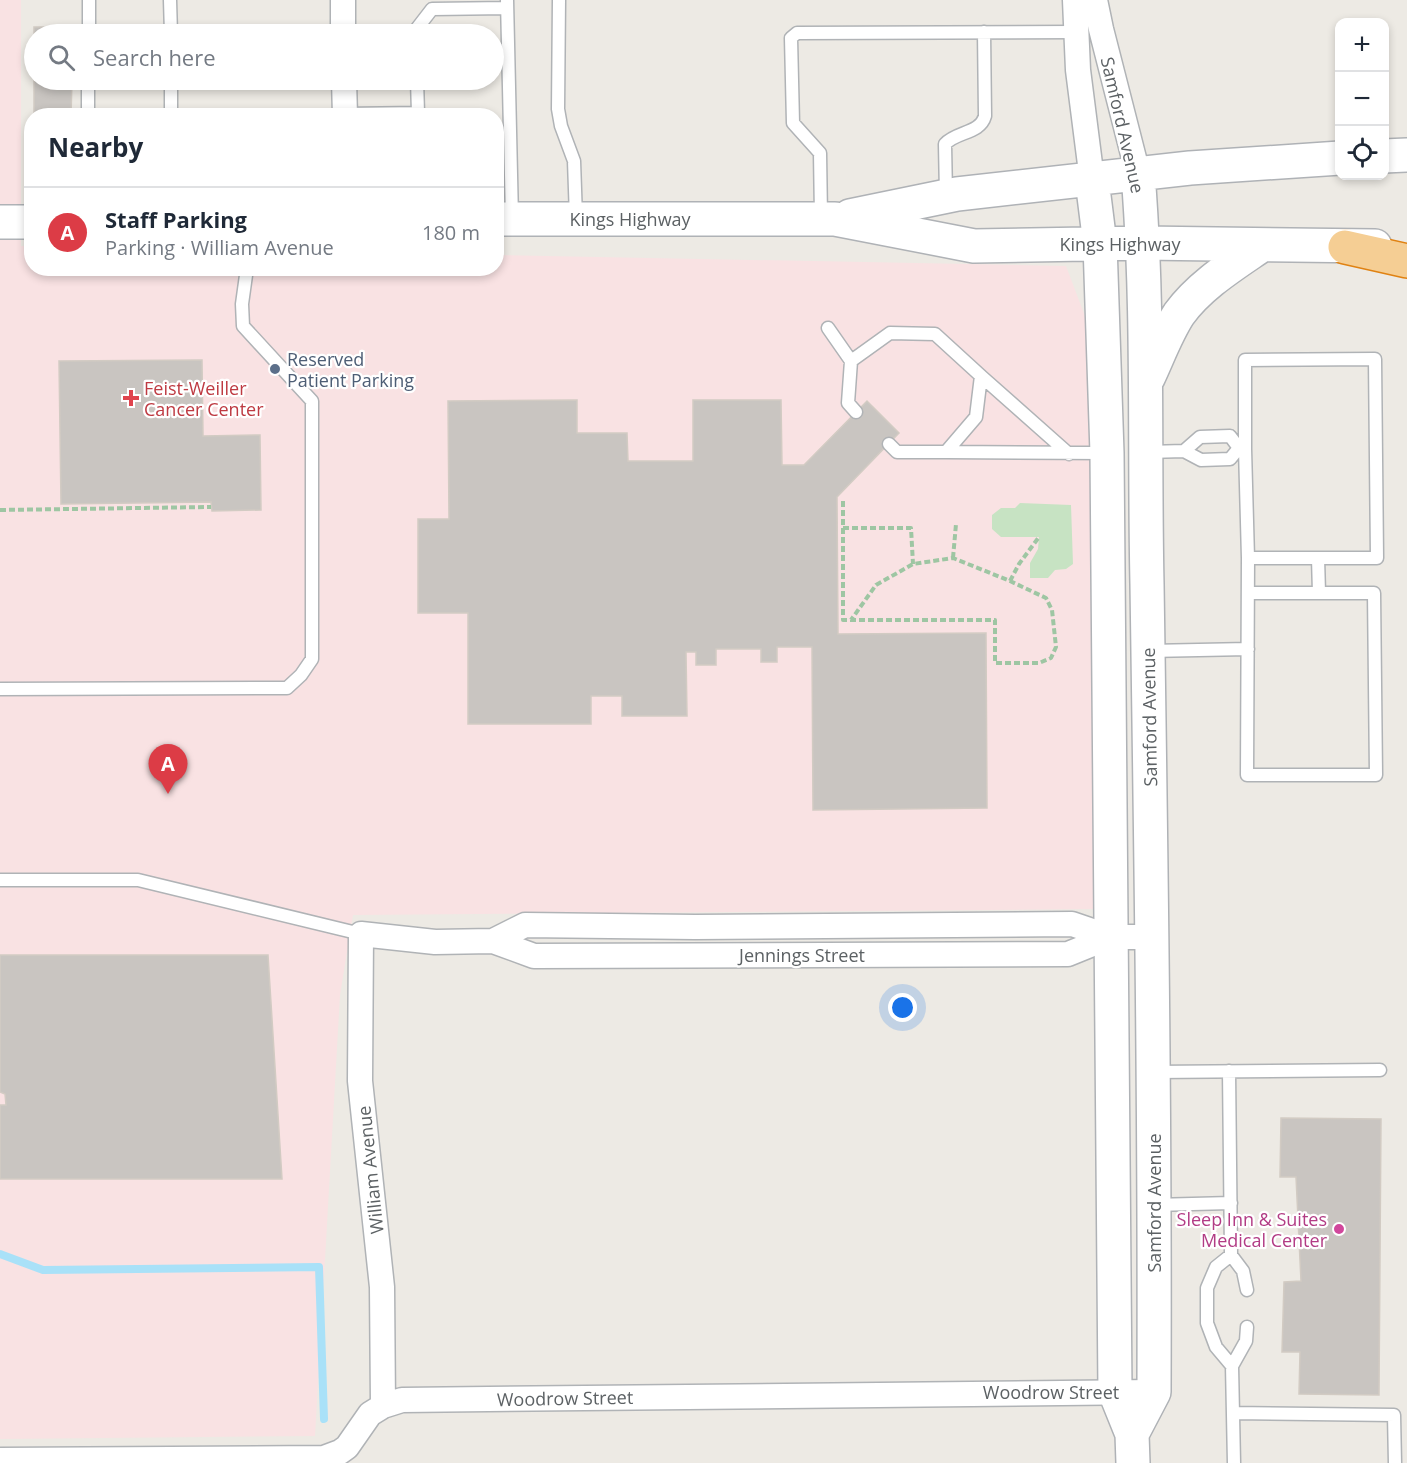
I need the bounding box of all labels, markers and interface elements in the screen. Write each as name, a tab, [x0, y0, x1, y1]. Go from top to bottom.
map controls	[1335, 18, 1389, 180]
button: +	[1335, 18, 1389, 72]
search box	[24, 24, 504, 90]
icon: search	[45, 41, 78, 74]
text: Search here	[93, 42, 216, 72]
street label: Samford Avenue	[1096, 55, 1150, 195]
button: −	[1335, 72, 1389, 126]
button: locate	[1335, 126, 1389, 180]
text: Nearby	[48, 129, 143, 165]
text: Staff Parking	[105, 204, 247, 234]
street label: Kings Highway	[569, 207, 692, 231]
text: A	[61, 219, 74, 246]
text: 180 m	[422, 219, 480, 246]
street label: Kings Highway	[1059, 232, 1182, 256]
text: Parking · William Avenue	[105, 234, 334, 261]
place label: Reserved Patient Parking	[287, 347, 414, 392]
marker: Reserved Patient Parking	[268, 362, 282, 376]
place label: Feist-Weiller Cancer Center	[144, 376, 264, 421]
marker: Feist-Weiller Cancer Center	[122, 389, 140, 407]
street label: Samford Avenue	[1136, 647, 1162, 787]
pin: A	[148, 744, 188, 794]
street label: Jennings Street	[737, 943, 865, 967]
your location	[888, 993, 917, 1022]
street label: William Avenue	[351, 1105, 389, 1235]
street label: Samford Avenue	[1142, 1133, 1166, 1273]
place label: Sleep Inn & Suites Medical Center	[1177, 1207, 1328, 1252]
marker: Sleep Inn & Suites Medical Center	[1332, 1222, 1346, 1236]
street label: Woodrow Street	[983, 1380, 1119, 1404]
street label: Woodrow Street	[497, 1385, 633, 1411]

